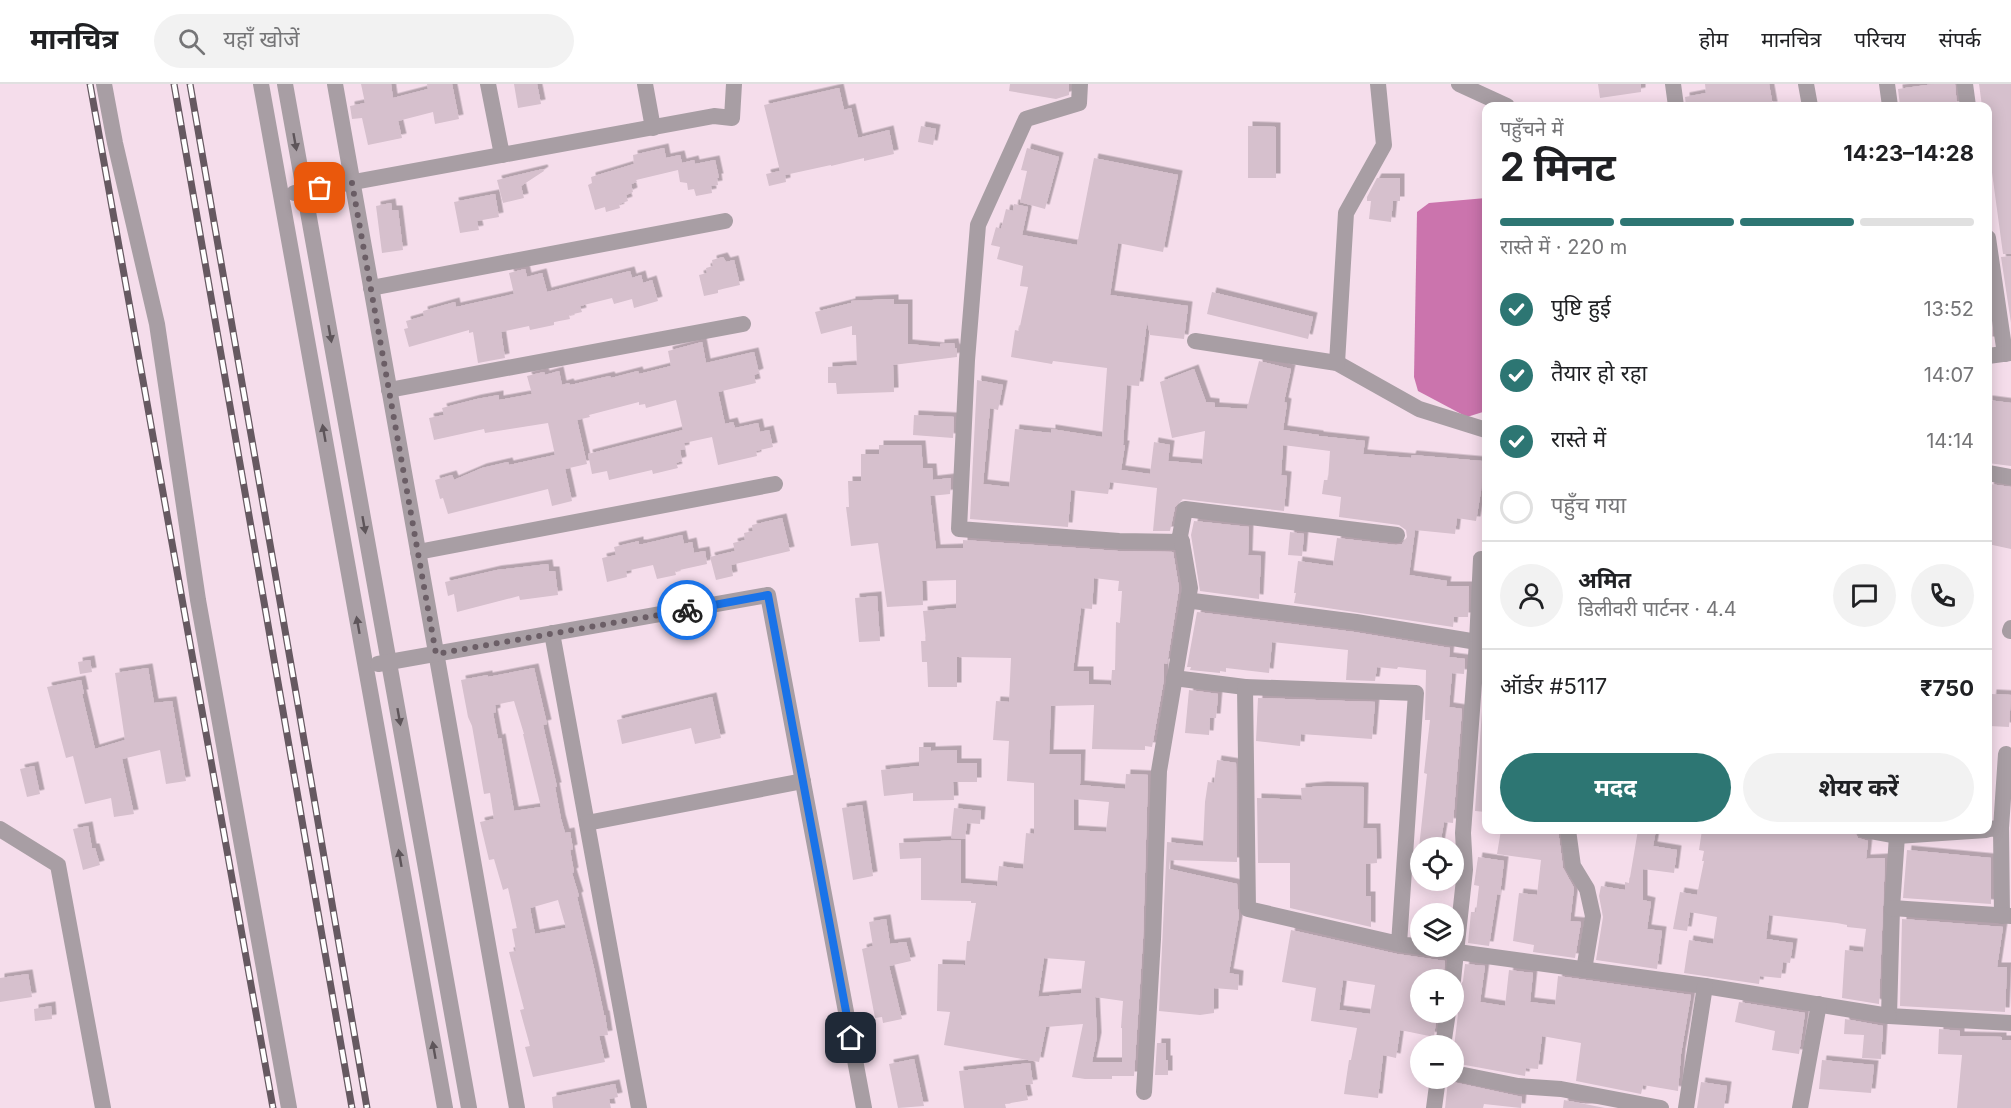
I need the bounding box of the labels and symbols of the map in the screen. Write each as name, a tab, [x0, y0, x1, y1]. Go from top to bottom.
one-way arrow	[291, 132, 300, 151]
pin	[294, 162, 345, 213]
one-way arrow	[325, 324, 334, 343]
one-way arrow	[319, 424, 328, 443]
one-way arrow	[360, 516, 369, 535]
courier	[657, 580, 717, 640]
one-way arrow	[353, 616, 362, 635]
one-way arrow	[394, 708, 403, 727]
one-way arrow	[395, 849, 404, 868]
pin	[825, 1012, 876, 1063]
one-way arrow	[430, 1041, 439, 1060]

